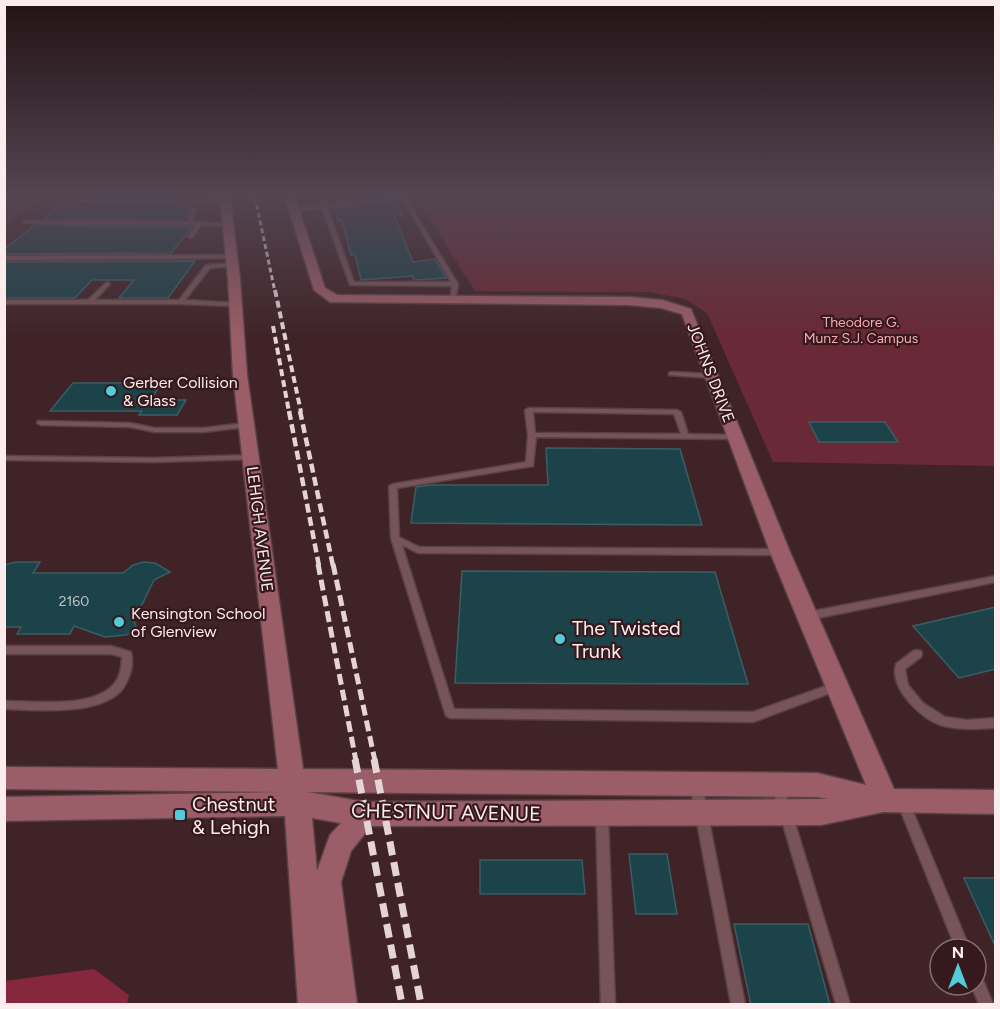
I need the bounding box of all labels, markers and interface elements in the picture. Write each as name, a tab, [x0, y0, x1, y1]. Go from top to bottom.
park label: Theodore G. Munz S.J. Campus	[804, 314, 918, 347]
street label: JOHNS DRIVE	[683, 321, 739, 425]
place label: Gerber Collision & Glass	[123, 373, 238, 410]
marker: Gerber Collision & Glass	[104, 384, 118, 398]
street label: LEHIGH AVENUE	[243, 465, 277, 593]
house number: 2160	[59, 593, 89, 610]
place label: Kensington School of Glenview	[131, 604, 265, 641]
marker: Kensington School of Glenview	[112, 615, 126, 629]
place label: The Twisted Trunk	[572, 616, 681, 663]
marker: The Twisted Trunk	[553, 632, 567, 646]
place label: Chestnut & Lehigh	[192, 792, 275, 839]
street label: CHESTNUT AVENUE	[351, 798, 541, 826]
marker: Chestnut & Lehigh	[173, 808, 187, 822]
north arrow	[928, 937, 988, 997]
text: N	[952, 943, 964, 962]

